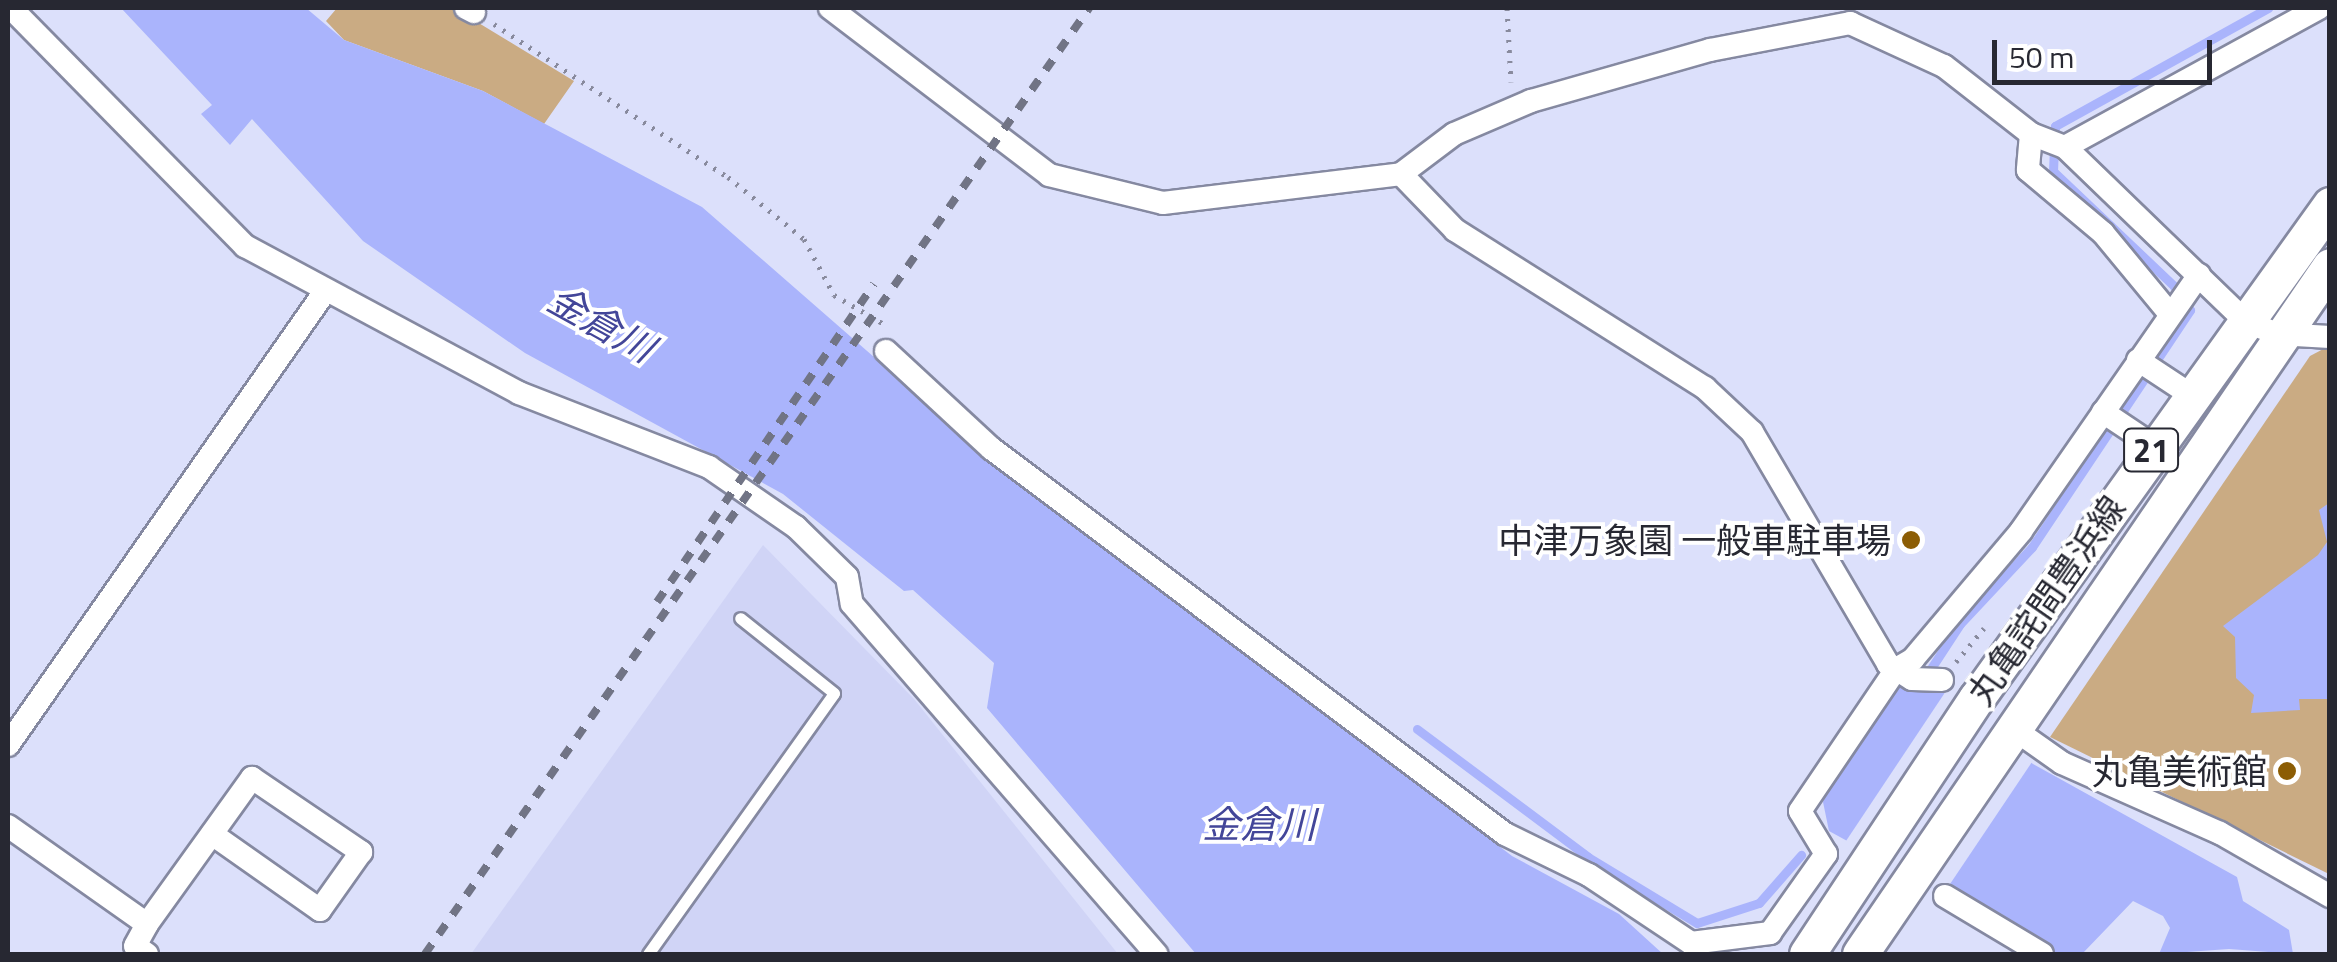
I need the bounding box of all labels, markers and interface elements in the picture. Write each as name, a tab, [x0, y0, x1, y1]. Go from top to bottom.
scale bar	[1997, 20, 2217, 82]
text: 50 m	[2009, 34, 2074, 80]
water label: 金倉川	[540, 276, 662, 372]
road number: 21	[2121, 423, 2181, 477]
street label: 丸亀詫間豊浜線	[1959, 488, 2133, 712]
place label: 中津万象園 一般車駐車場	[1498, 519, 1891, 561]
marker: 中津万象園 一般車駐車場	[1900, 529, 1922, 551]
place label: 丸亀美術館	[2092, 750, 2267, 792]
marker: 丸亀美術館	[2276, 760, 2298, 782]
water label: 金倉川	[1202, 802, 1316, 848]

